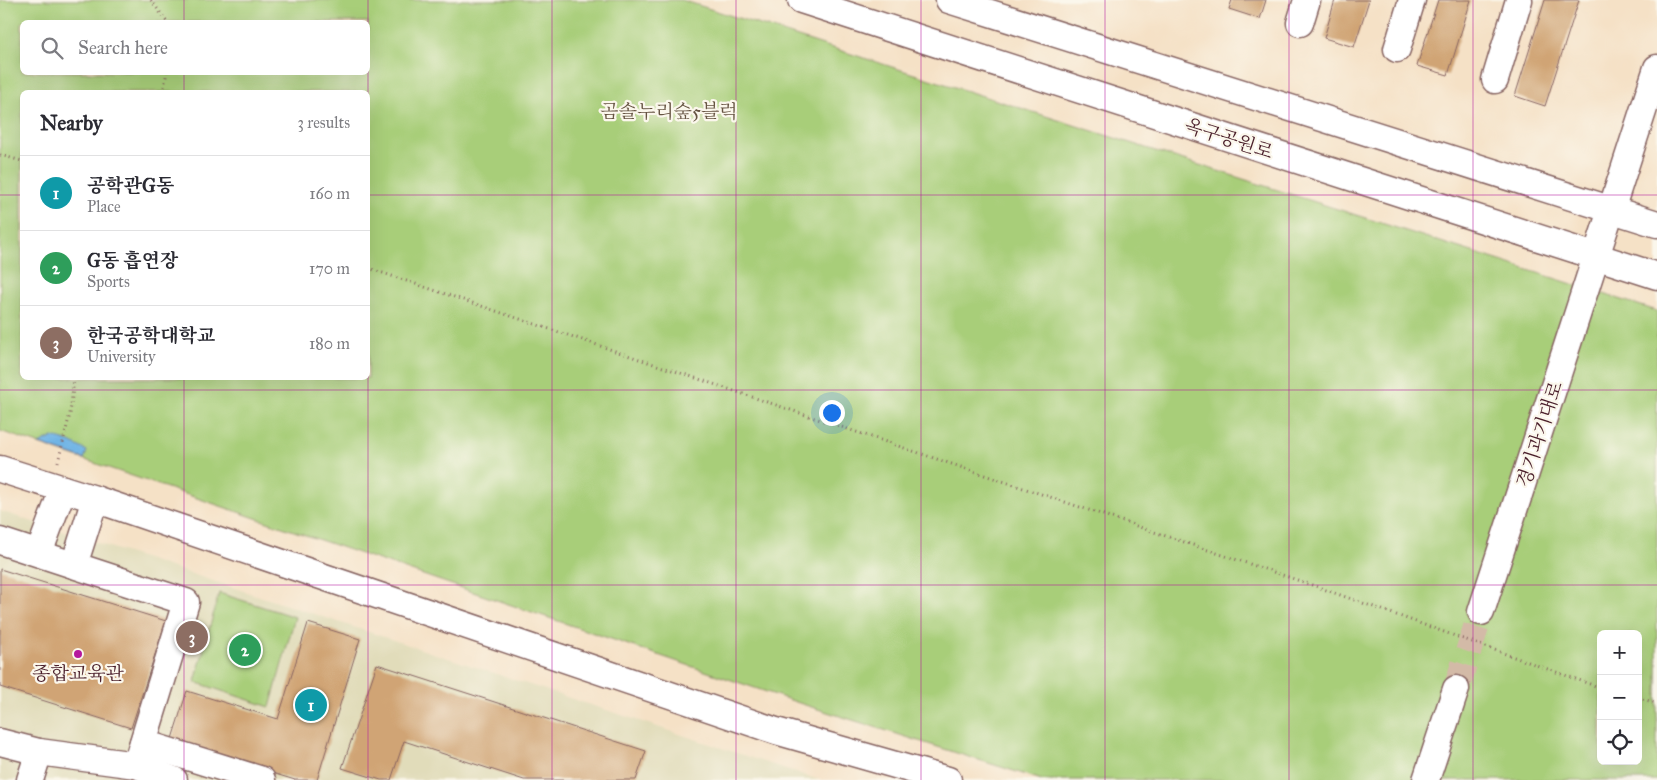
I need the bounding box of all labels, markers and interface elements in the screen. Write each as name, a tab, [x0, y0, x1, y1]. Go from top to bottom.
search box	[20, 20, 370, 75]
icon: search	[38, 34, 66, 62]
text: Search here	[78, 36, 168, 59]
park label: 곰솔누리숲5블럭	[600, 100, 738, 123]
text: Nearby	[40, 110, 103, 136]
text: 3 results	[297, 113, 350, 132]
street label: 옥구공원로	[1182, 113, 1276, 164]
text: 공학관G동	[87, 174, 174, 197]
text: 1	[53, 184, 59, 203]
text: 160 m	[309, 184, 350, 203]
text: Place	[87, 197, 121, 216]
text: G동 흡연장	[87, 249, 178, 272]
text: 2	[52, 259, 60, 278]
text: 170 m	[309, 259, 350, 278]
text: Sports	[87, 272, 130, 291]
text: 한국공학대학교	[87, 324, 215, 347]
text: 3	[53, 334, 59, 353]
text: 180 m	[309, 334, 350, 353]
text: University	[87, 347, 156, 366]
street label: 경기과기대로	[1512, 378, 1567, 490]
your location	[819, 400, 845, 426]
pin: 3	[176, 618, 208, 656]
map controls	[1597, 630, 1642, 765]
button: +	[1597, 630, 1642, 675]
pin: 2	[229, 631, 261, 669]
marker: 종합교육관	[72, 648, 84, 660]
place label: 종합교육관	[32, 662, 125, 685]
button: −	[1597, 675, 1642, 720]
pin: 1	[295, 686, 327, 724]
button: locate	[1597, 720, 1642, 765]

